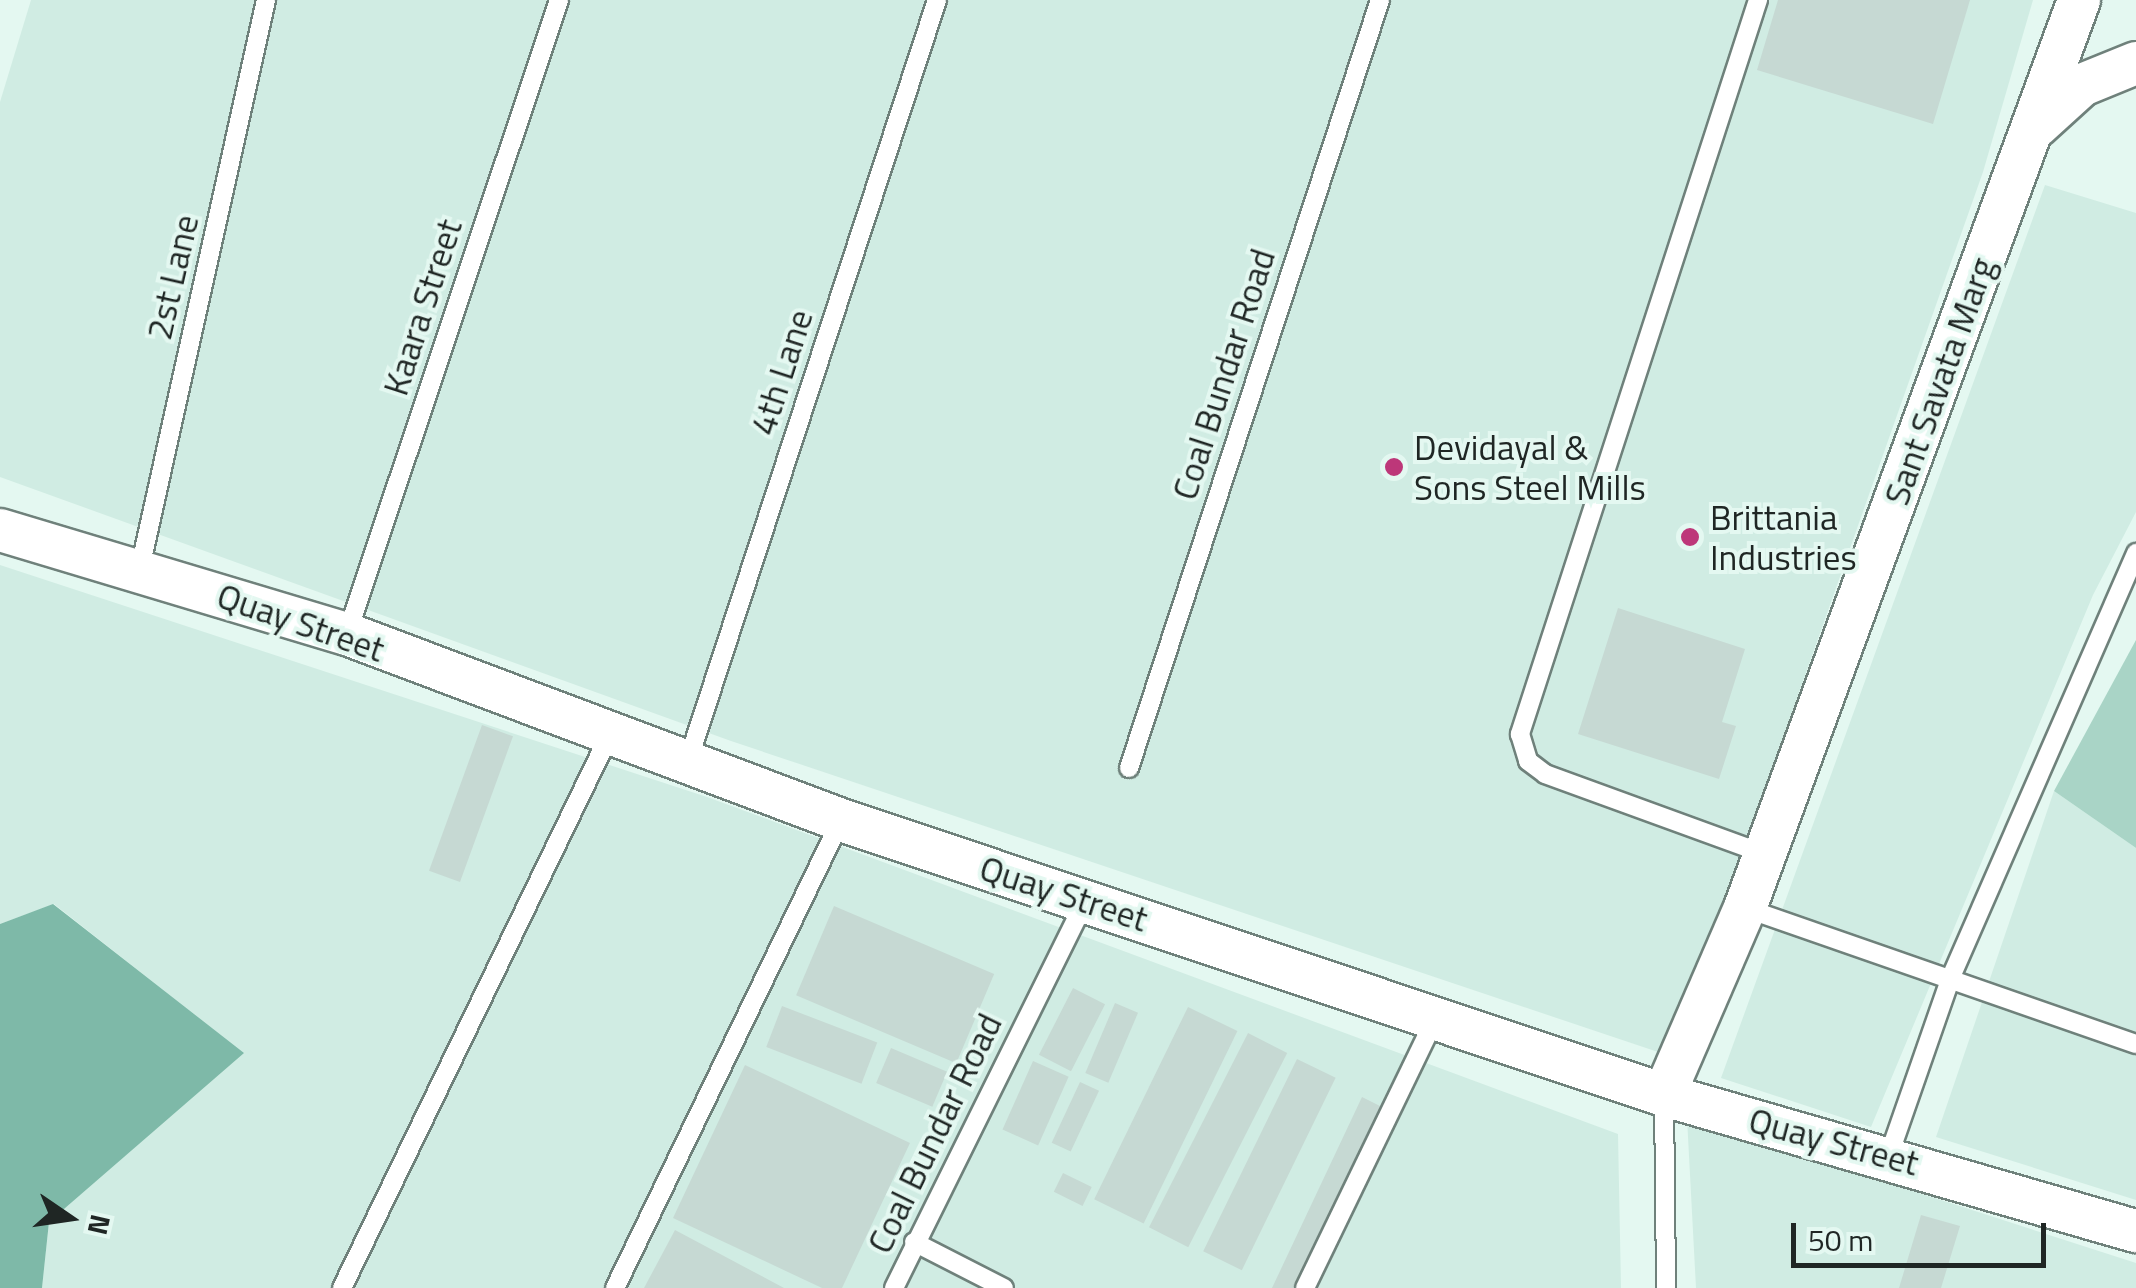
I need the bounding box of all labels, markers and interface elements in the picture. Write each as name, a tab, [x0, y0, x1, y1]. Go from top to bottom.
street label: 2st Lane	[137, 211, 207, 343]
street label: Kaara Street	[374, 214, 470, 400]
street label: Coal Bundar Road	[1163, 243, 1283, 505]
street label: Sant Savata Marg	[1875, 252, 2003, 510]
street label: 4th Lane	[741, 304, 821, 440]
place label: Devidayal & Sons Steel Mills	[1414, 426, 1646, 508]
marker: Devidayal & Sons Steel Mills	[1383, 456, 1405, 478]
place label: Brittania Industries	[1710, 496, 1857, 578]
marker: Brittania Industries	[1679, 526, 1701, 548]
street label: Quay Street	[212, 574, 390, 670]
street label: Quay Street	[975, 846, 1153, 940]
street label: Coal Bundar Road	[858, 1006, 1010, 1260]
street label: Quay Street	[1745, 1098, 1923, 1184]
north arrow	[20, 1168, 120, 1268]
scale bar	[1796, 1203, 2051, 1265]
text: N	[77, 1211, 123, 1239]
text: 50 m	[1808, 1217, 1873, 1263]

